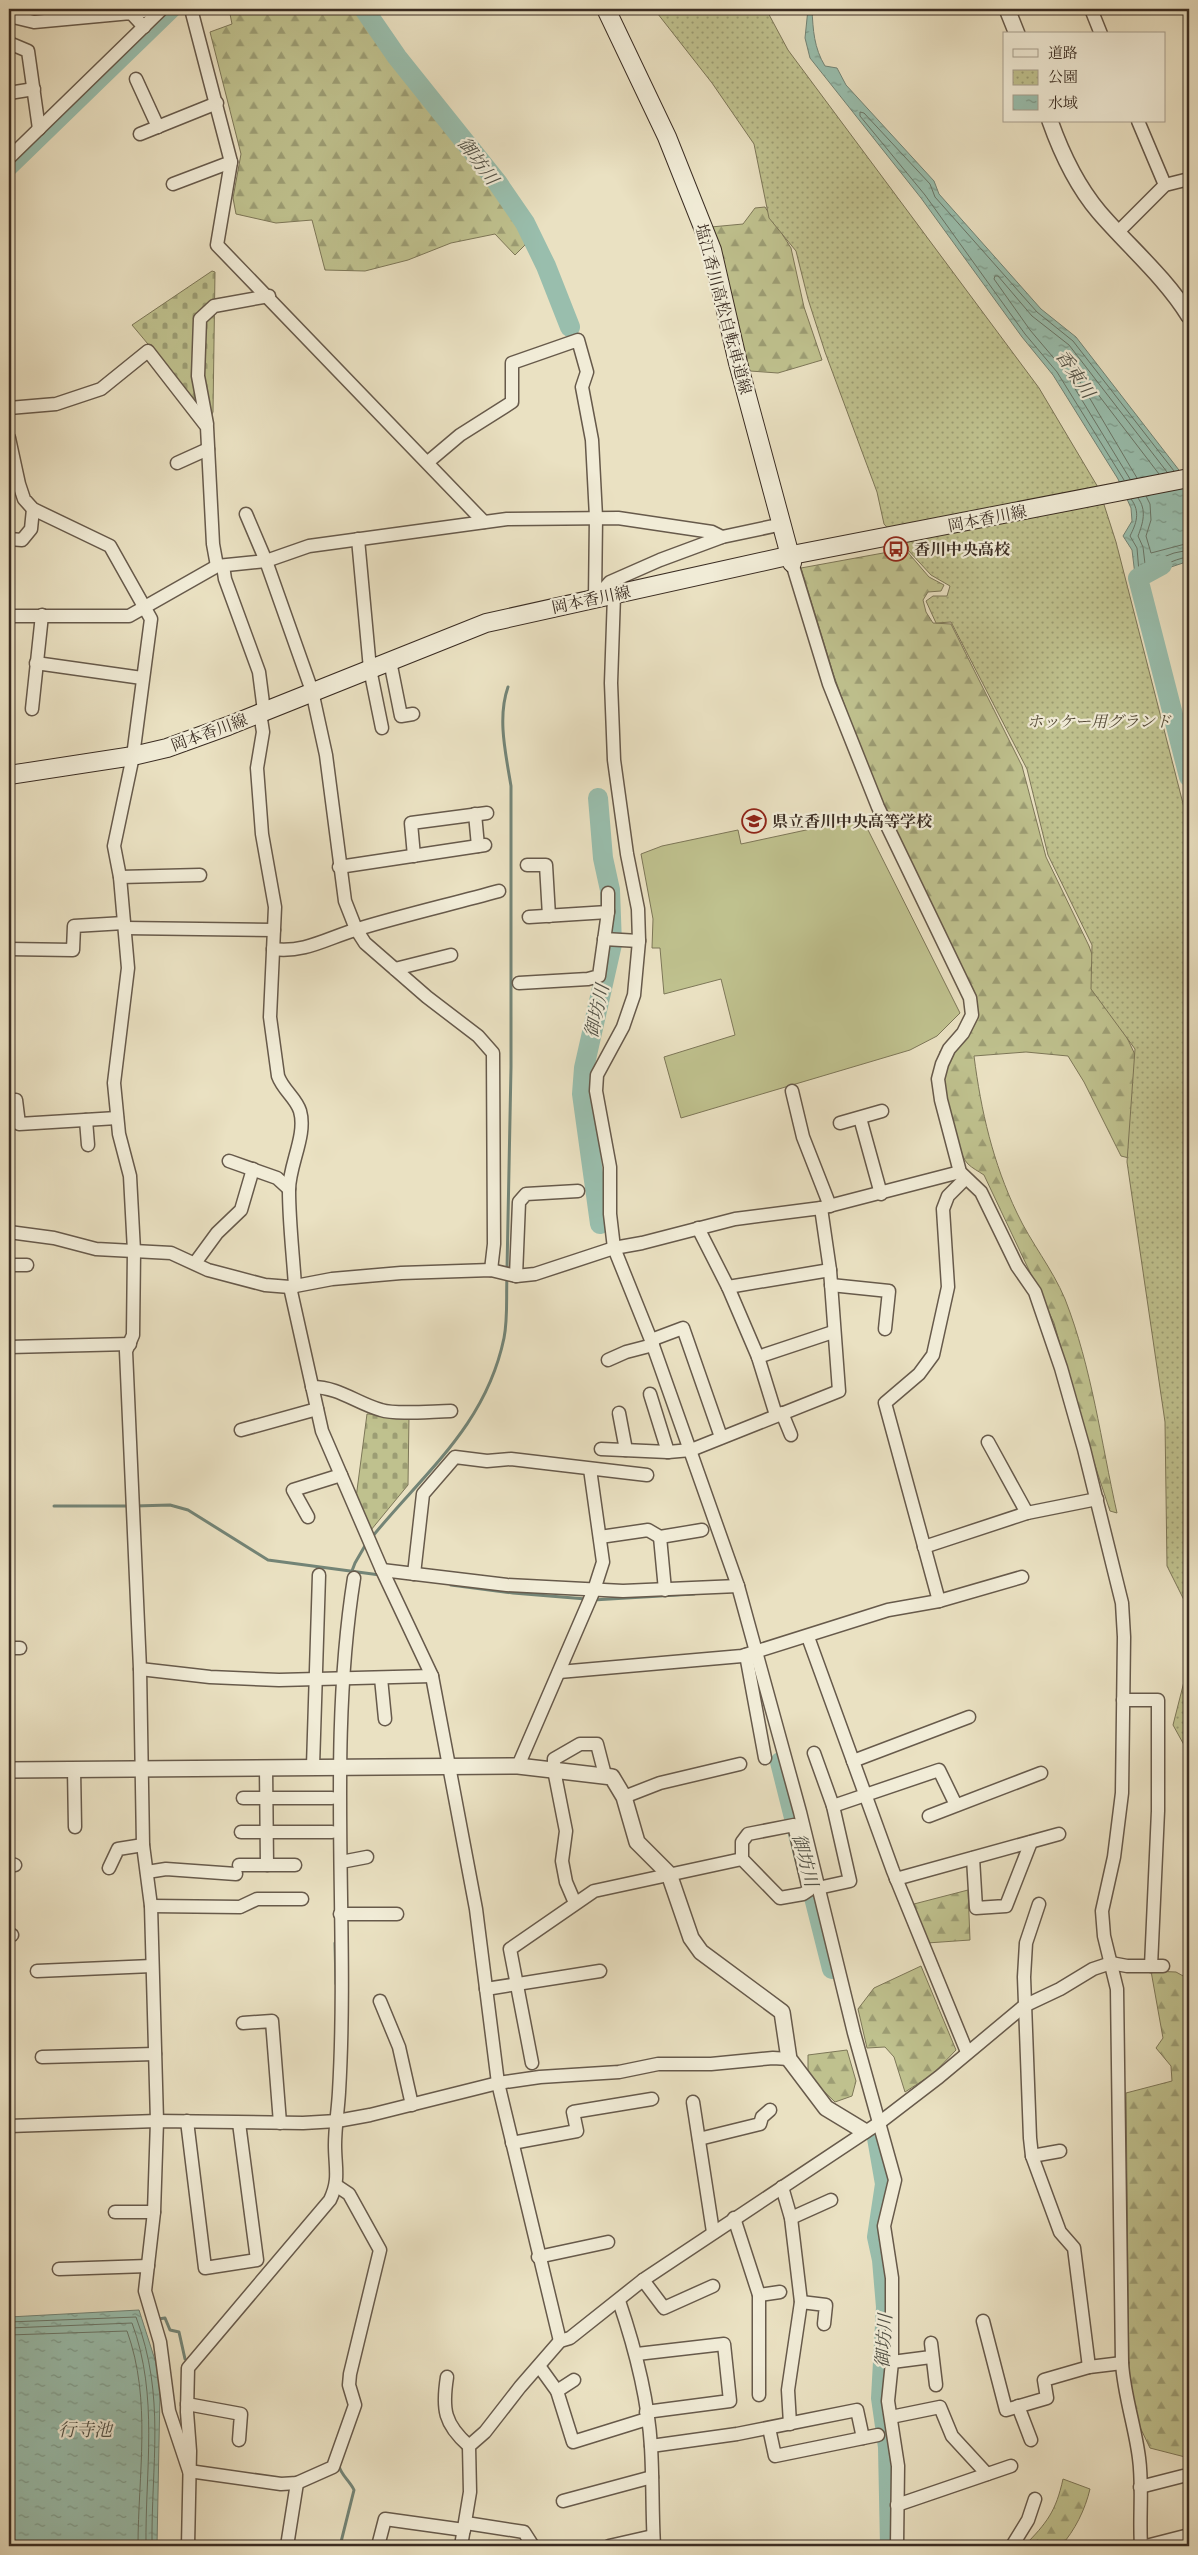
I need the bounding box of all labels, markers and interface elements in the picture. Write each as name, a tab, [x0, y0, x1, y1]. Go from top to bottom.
legend	[1003, 32, 1166, 122]
text: 道路	[1048, 43, 1078, 62]
text: 公園	[1048, 67, 1078, 86]
text: 水域	[1048, 93, 1078, 112]
water label: 御坊川	[453, 133, 504, 191]
street label: 塩江香川高松自転車道線	[692, 221, 756, 397]
water label: 香東川	[1051, 345, 1100, 404]
street label: 岡本香川線	[946, 501, 1028, 535]
bus stop icon: 香川中央高校	[883, 536, 909, 562]
place label: 香川中央高校	[914, 539, 1011, 559]
street label: 岡本香川線	[550, 581, 632, 617]
street label: 岡本香川線	[168, 709, 250, 755]
park label: ホッケー用グランド	[1027, 711, 1172, 731]
school or university icon: 県立香川中央高等学校	[741, 808, 767, 834]
place label: 県立香川中央高等学校	[772, 811, 933, 831]
water label: 御坊川	[580, 980, 614, 1040]
water label: 御坊川	[787, 1831, 823, 1891]
water label: 御坊川	[872, 2311, 897, 2369]
water label: 行寺池	[58, 2419, 114, 2441]

